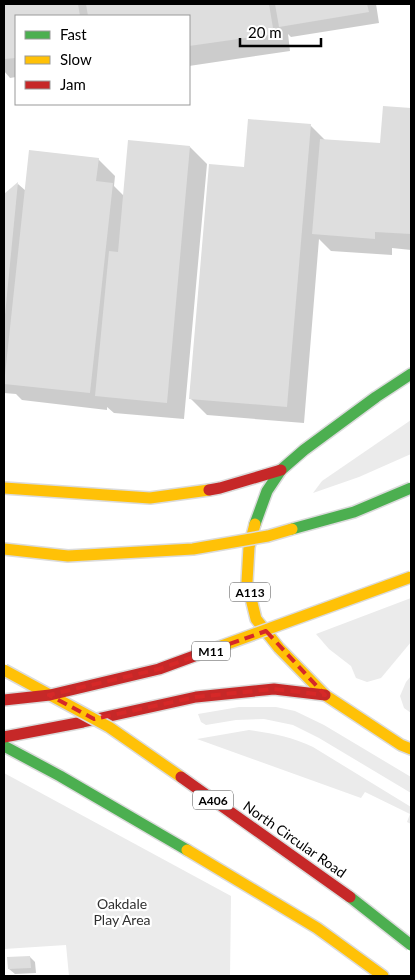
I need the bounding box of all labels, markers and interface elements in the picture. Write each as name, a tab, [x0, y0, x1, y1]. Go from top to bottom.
legend	[15, 15, 190, 105]
scale bar	[240, 15, 321, 47]
text: 20 m	[248, 23, 282, 41]
text: Fast	[60, 25, 87, 43]
text: Slow	[60, 50, 92, 68]
text: Jam	[60, 75, 86, 93]
road number: A113	[230, 582, 270, 602]
road number: M11	[192, 641, 230, 660]
road number: A406	[193, 790, 233, 810]
street label: North Circular Road	[240, 797, 350, 881]
park label: Oakdale Play Area	[93, 895, 151, 928]

